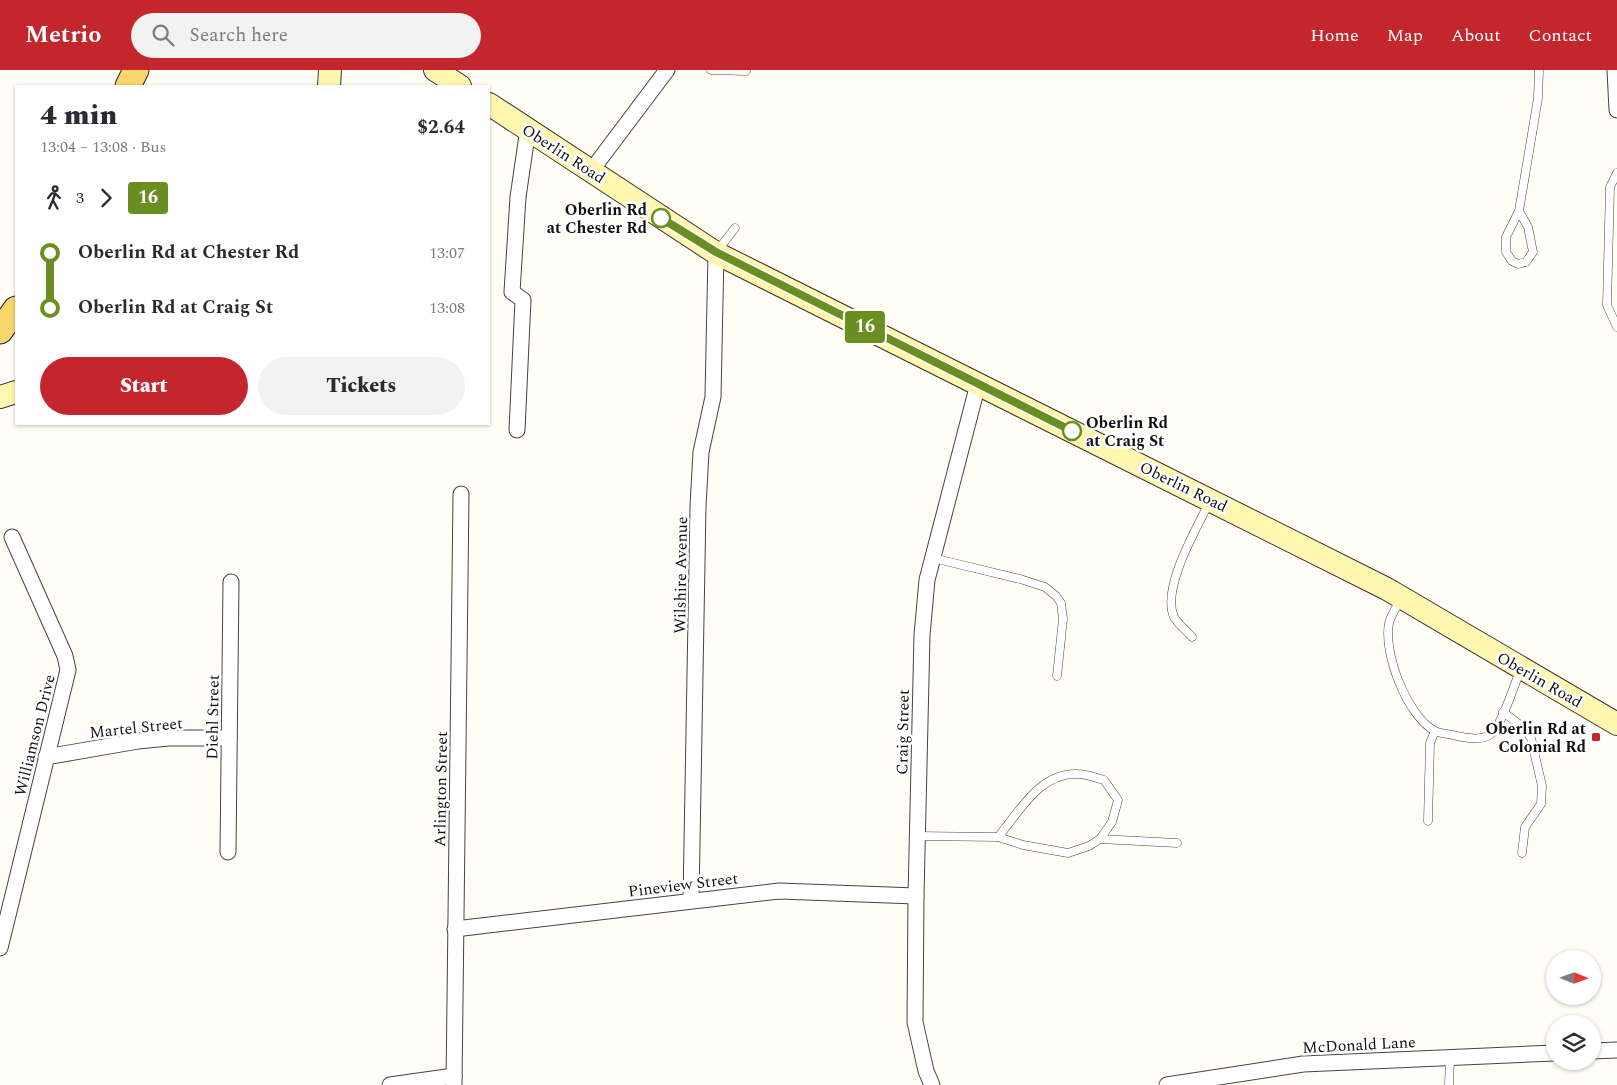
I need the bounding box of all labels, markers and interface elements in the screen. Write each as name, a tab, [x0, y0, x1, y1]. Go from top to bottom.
search box	[131, 13, 481, 58]
text: Metrio	[25, 17, 101, 53]
icon: search	[149, 21, 177, 49]
text: Search here	[189, 21, 288, 50]
text: Home	[1310, 22, 1359, 49]
text: Map	[1387, 22, 1423, 49]
text: About	[1451, 22, 1501, 49]
text: Contact	[1529, 22, 1592, 49]
text: 4 min	[40, 94, 117, 137]
text: $2.64	[417, 113, 465, 142]
street label: Oberlin Road	[517, 118, 610, 190]
text: 13:04 – 13:08 · Bus	[40, 135, 166, 159]
icon: walk	[40, 184, 68, 212]
icon: forward	[92, 184, 120, 212]
text: 16	[138, 184, 158, 211]
text: 3	[76, 186, 84, 210]
place label: Oberlin Rd at Chester Rd	[547, 198, 647, 240]
marker: Oberlin Rd at Chester Rd	[651, 208, 671, 228]
text: Oberlin Rd at Chester Rd	[78, 238, 299, 267]
text: 13:07	[429, 241, 465, 265]
text: Oberlin Rd at Craig St	[78, 293, 273, 322]
text: 13:08	[429, 296, 465, 320]
line badge: 16	[842, 311, 888, 343]
text: 16	[855, 313, 875, 340]
button: Start	[40, 357, 248, 415]
button: Tickets	[258, 357, 465, 415]
place label: Oberlin Rd at Craig St	[1086, 411, 1168, 453]
marker: Oberlin Rd at Craig St	[1062, 421, 1082, 441]
street label: Oberlin Road	[1136, 455, 1232, 519]
street label: Wilshire Avenue	[668, 516, 694, 634]
street label: Oberlin Road	[1492, 646, 1587, 714]
street label: Williamson Drive	[8, 672, 62, 799]
street label: Diehl Street	[200, 674, 226, 760]
street label: Craig Street	[890, 689, 916, 775]
street label: Martel Street	[88, 711, 184, 745]
place label: Oberlin Rd at Colonial Rd	[1485, 717, 1586, 759]
street label: Arlington Street	[428, 731, 454, 847]
marker: Oberlin Rd at Colonial Rd	[1590, 731, 1602, 743]
street label: Pineview Street	[627, 866, 740, 904]
north arrow	[1546, 950, 1601, 1005]
map controls	[1546, 950, 1601, 1070]
button: layers	[1546, 1015, 1601, 1070]
street label: McDonald Lane	[1302, 1030, 1416, 1060]

